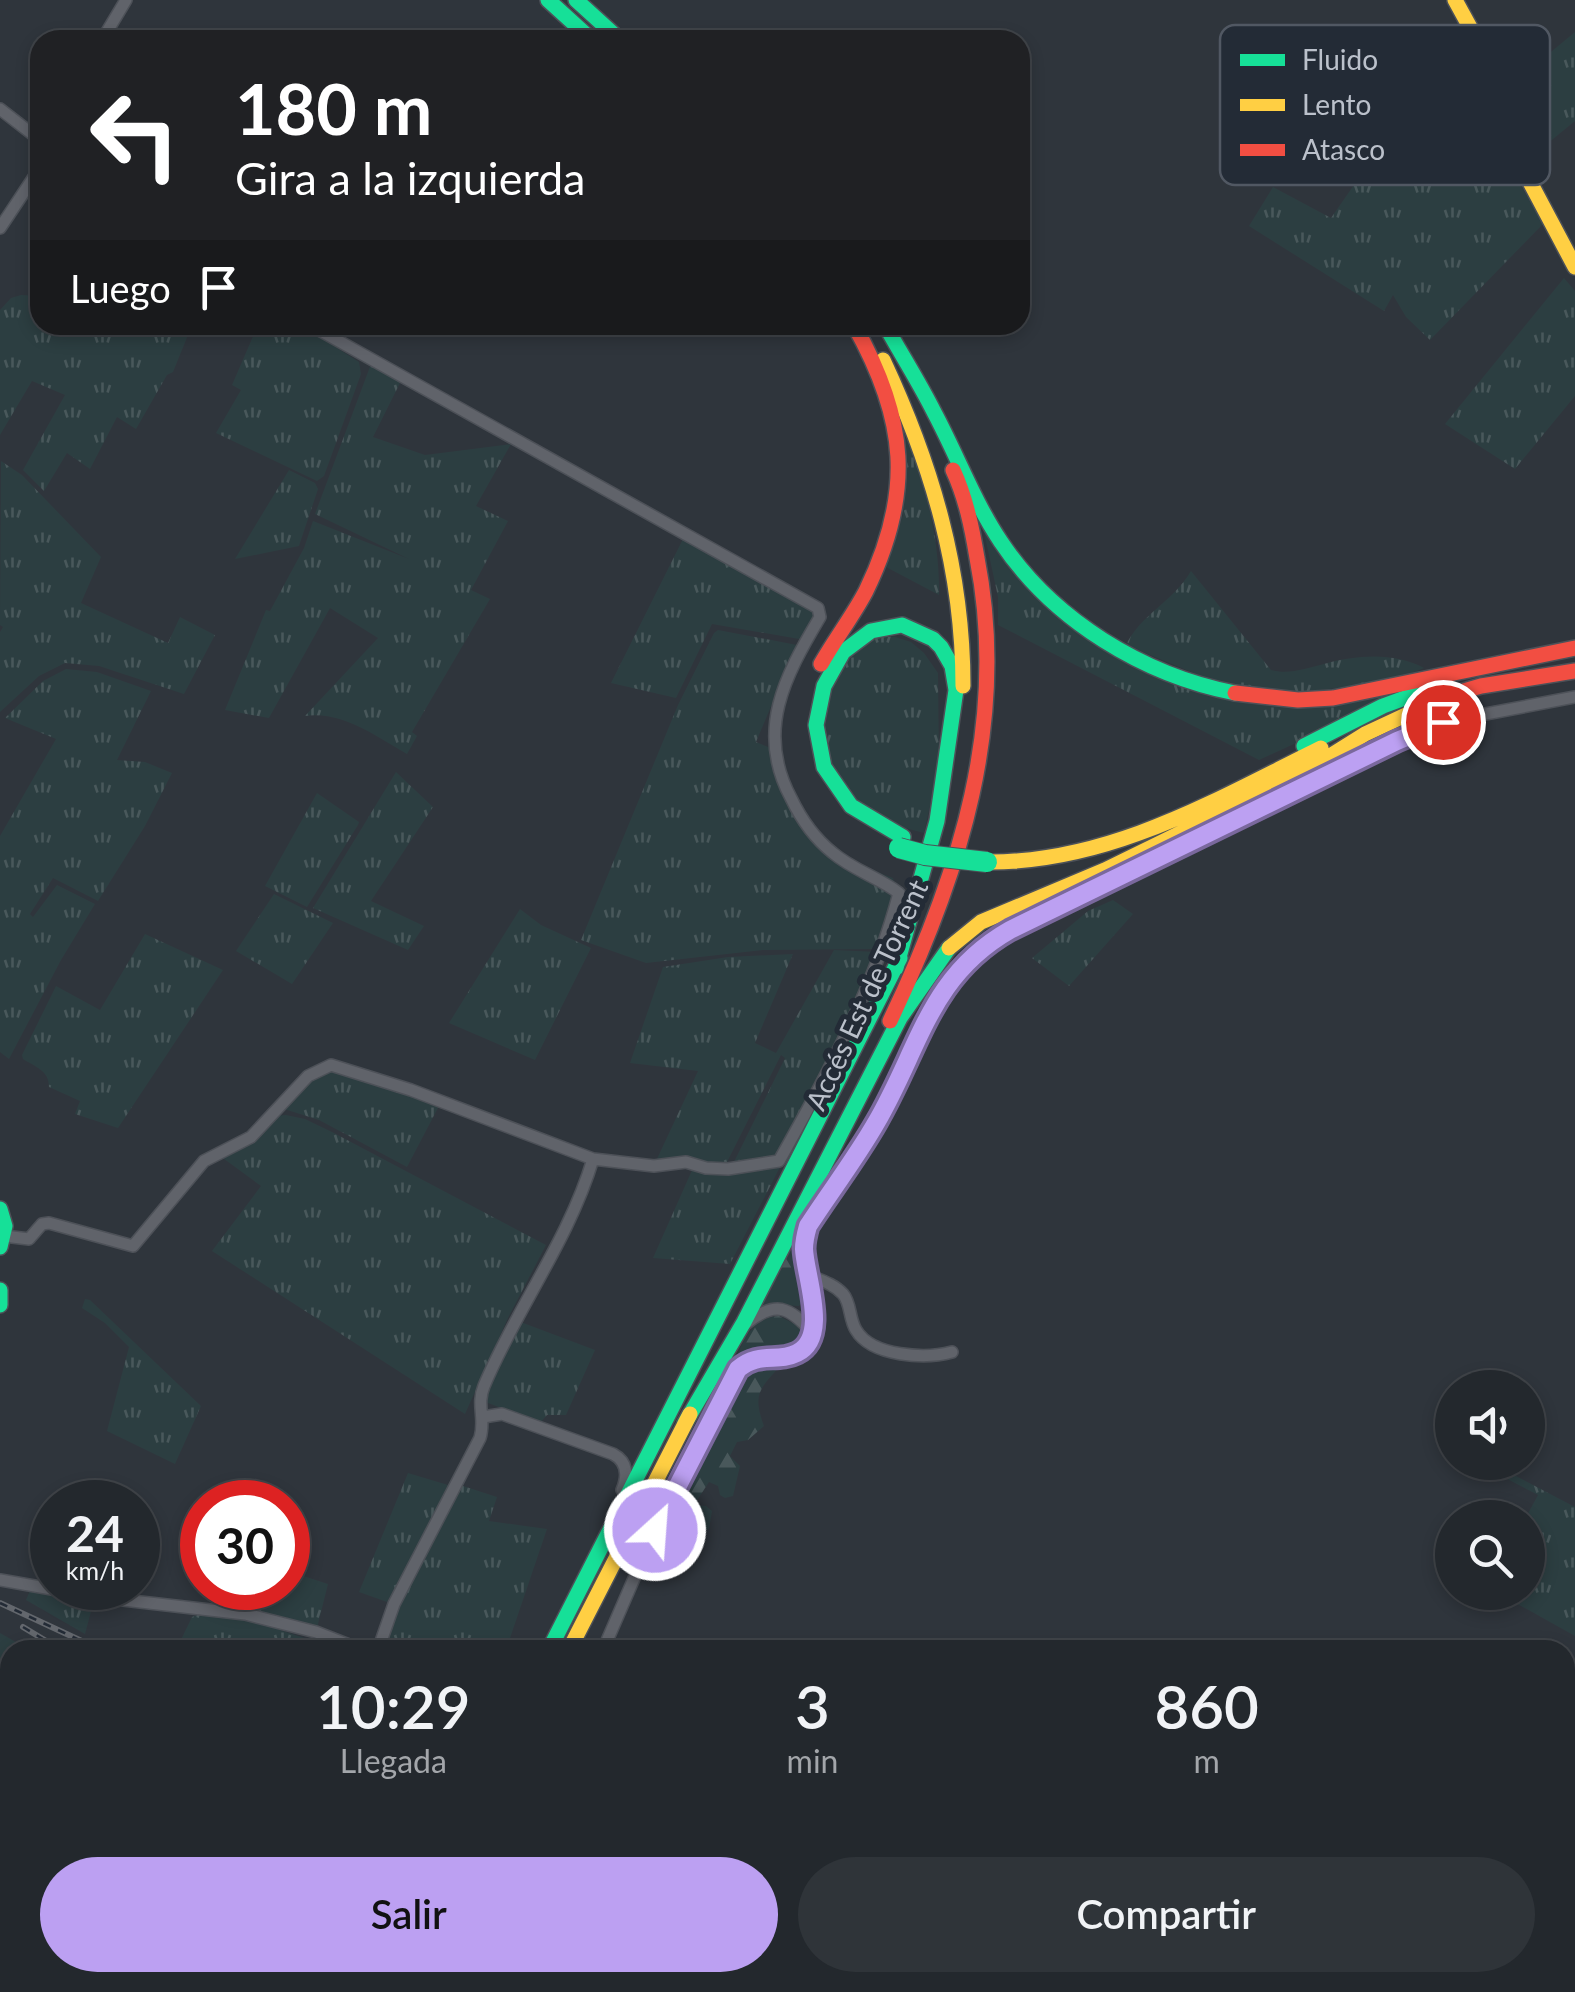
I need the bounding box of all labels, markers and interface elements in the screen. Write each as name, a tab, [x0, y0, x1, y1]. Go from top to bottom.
legend	[1220, 25, 1550, 185]
text: Fluido	[1302, 42, 1378, 76]
text: 180 m	[235, 66, 432, 150]
icon: left	[70, 70, 200, 200]
text: Lento	[1302, 87, 1371, 121]
text: Atasco	[1302, 132, 1385, 166]
text: Gira a la izquierda	[235, 151, 585, 205]
icon: arrive	[191, 260, 246, 315]
text: Luego	[70, 265, 171, 311]
pin	[1401, 680, 1486, 765]
icon: arrive	[1416, 695, 1471, 750]
street label: Accés Est de Torrent	[798, 874, 934, 1115]
map controls	[1435, 1370, 1545, 1610]
button: sound	[1435, 1370, 1545, 1480]
position arrow	[603, 1478, 707, 1582]
speed limit sign: 30	[180, 1480, 310, 1610]
button: search	[1435, 1500, 1545, 1610]
text: 24	[66, 1503, 124, 1563]
text: km/h	[66, 1555, 124, 1585]
text: 10:29	[316, 1670, 471, 1742]
text: 3	[795, 1670, 830, 1742]
text: 860	[1155, 1670, 1259, 1742]
text: Llegada	[340, 1741, 447, 1780]
text: min	[787, 1741, 838, 1780]
text: m	[1194, 1741, 1220, 1780]
button: Salir	[40, 1857, 778, 1972]
button: Compartir	[798, 1857, 1535, 1972]

